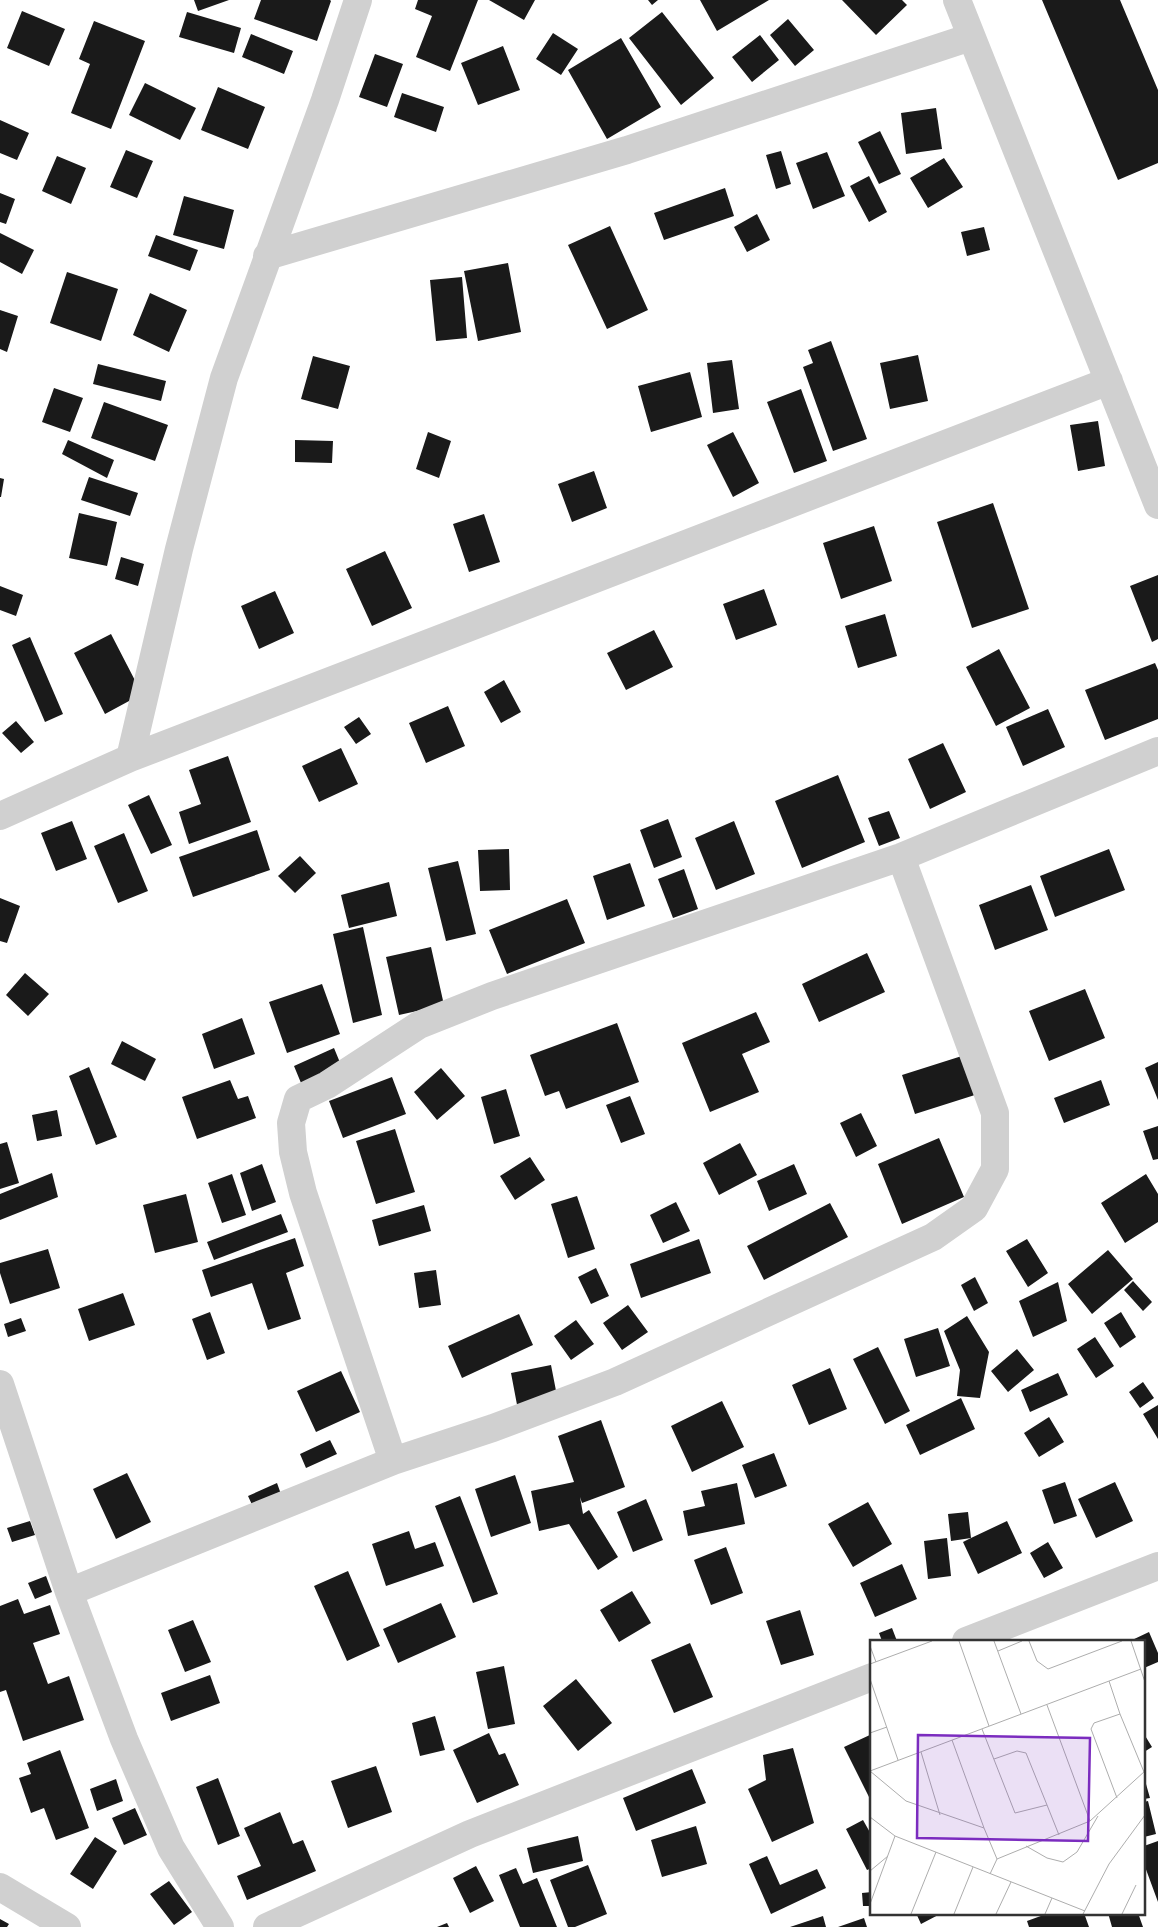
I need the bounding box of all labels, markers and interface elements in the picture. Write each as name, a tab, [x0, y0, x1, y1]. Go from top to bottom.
inset map	[870, 1640, 1146, 1914]

